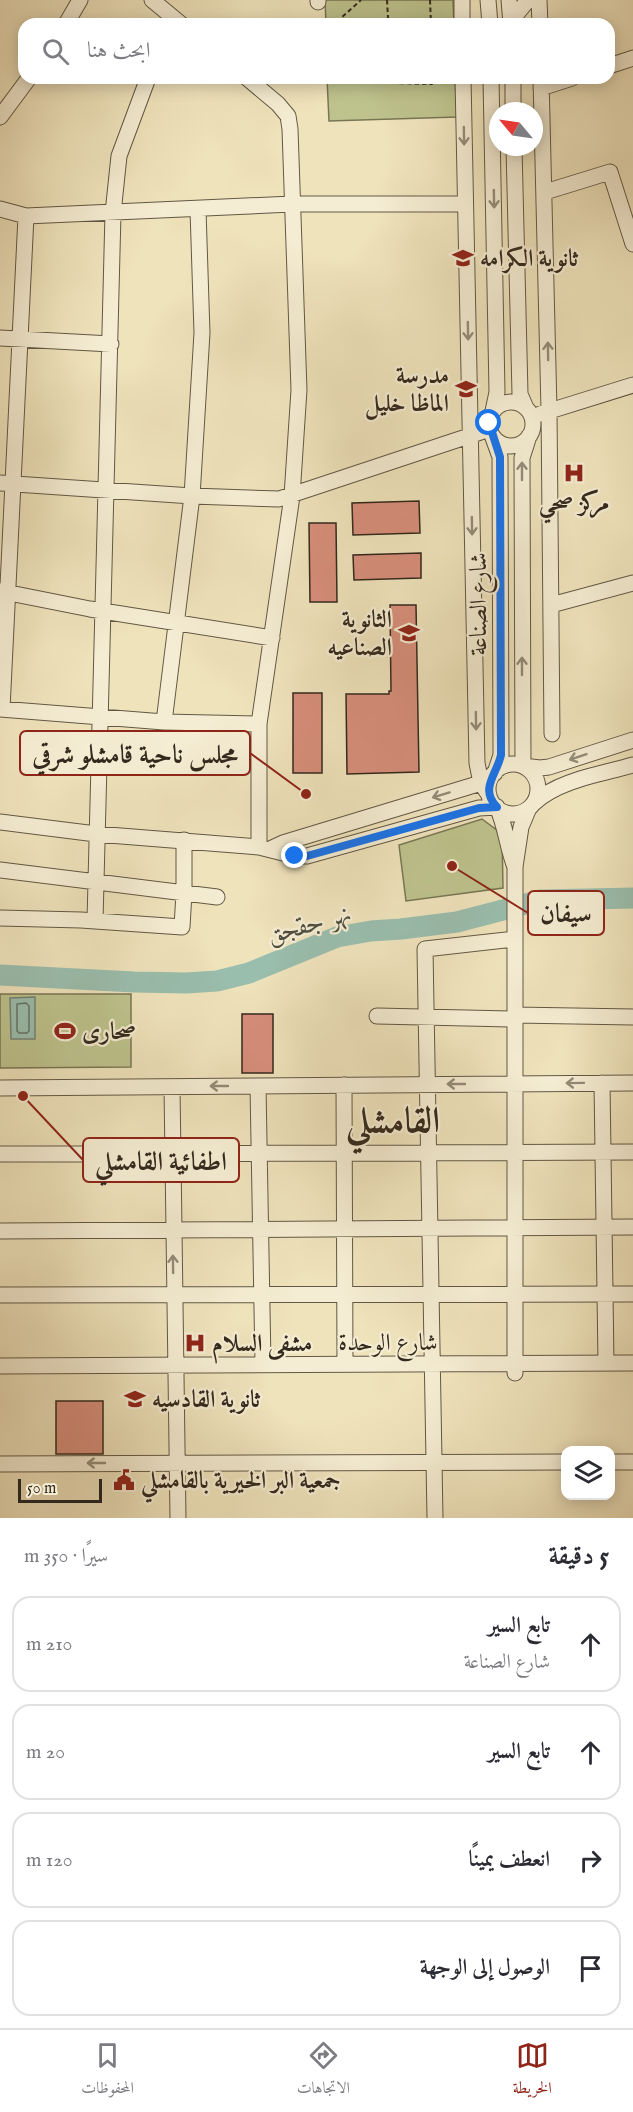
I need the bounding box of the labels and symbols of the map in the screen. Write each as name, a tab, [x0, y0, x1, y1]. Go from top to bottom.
north arrow	[489, 102, 543, 156]
one-way arrow	[458, 126, 470, 146]
one-way arrow	[488, 189, 499, 209]
place label: ثانوية الكرامه	[480, 244, 579, 275]
school or university icon: ثانوية الكرامه	[451, 246, 475, 270]
one-way arrow	[462, 321, 474, 341]
one-way arrow	[542, 342, 554, 362]
place label: مدرسة الماظا خليل	[365, 361, 449, 420]
school or university icon: مدرسة الماظا خليل	[454, 377, 478, 401]
route start	[475, 409, 501, 435]
one-way arrow	[516, 461, 528, 481]
hospital icon: مركز صحي	[562, 461, 586, 485]
place label: مركز صحي	[539, 488, 609, 524]
one-way arrow	[466, 516, 477, 536]
street label: شارع الصناعة	[464, 552, 498, 656]
place label: الثانوية الصناعيه	[328, 605, 392, 664]
school or university icon: الثانوية الصناعيه	[397, 621, 421, 645]
one-way arrow	[516, 656, 528, 676]
one-way arrow	[470, 711, 481, 731]
callout: مجلس ناحية قامشلو شرقي	[20, 731, 250, 775]
text: مجلس ناحية قامشلو شرقي	[31, 739, 239, 776]
one-way arrow	[569, 753, 588, 764]
one-way arrow	[432, 790, 451, 801]
route end	[281, 842, 307, 868]
callout: سيفان	[528, 891, 604, 935]
water label: نهر جقجق	[263, 897, 356, 952]
text: سيفان	[540, 898, 592, 931]
place label: صحارى	[82, 1017, 136, 1048]
sports icon: صحارى	[53, 1019, 77, 1043]
one-way arrow	[565, 1077, 585, 1089]
one-way arrow	[446, 1078, 466, 1090]
one-way arrow	[209, 1080, 229, 1092]
district label: القامشلي	[345, 1099, 440, 1155]
callout: اطفائية القامشلي	[83, 1138, 239, 1182]
text: اطفائية القامشلي	[94, 1146, 227, 1186]
one-way arrow	[168, 1255, 179, 1275]
street label: شارع الوحدة	[338, 1328, 438, 1362]
place label: مشفى السلام	[212, 1329, 312, 1364]
hospital icon: مشفى السلام	[183, 1331, 207, 1355]
place label: ثانوية القادسيه	[152, 1385, 261, 1416]
school or university icon: ثانوية القادسيه	[123, 1387, 147, 1411]
one-way arrow	[87, 1457, 107, 1469]
place label: جمعية البر الخيرية بالقامشلي	[140, 1466, 341, 1503]
public building icon: جمعية البر الخيرية بالقامشلي	[112, 1468, 136, 1492]
scale bar	[18, 1476, 102, 1504]

